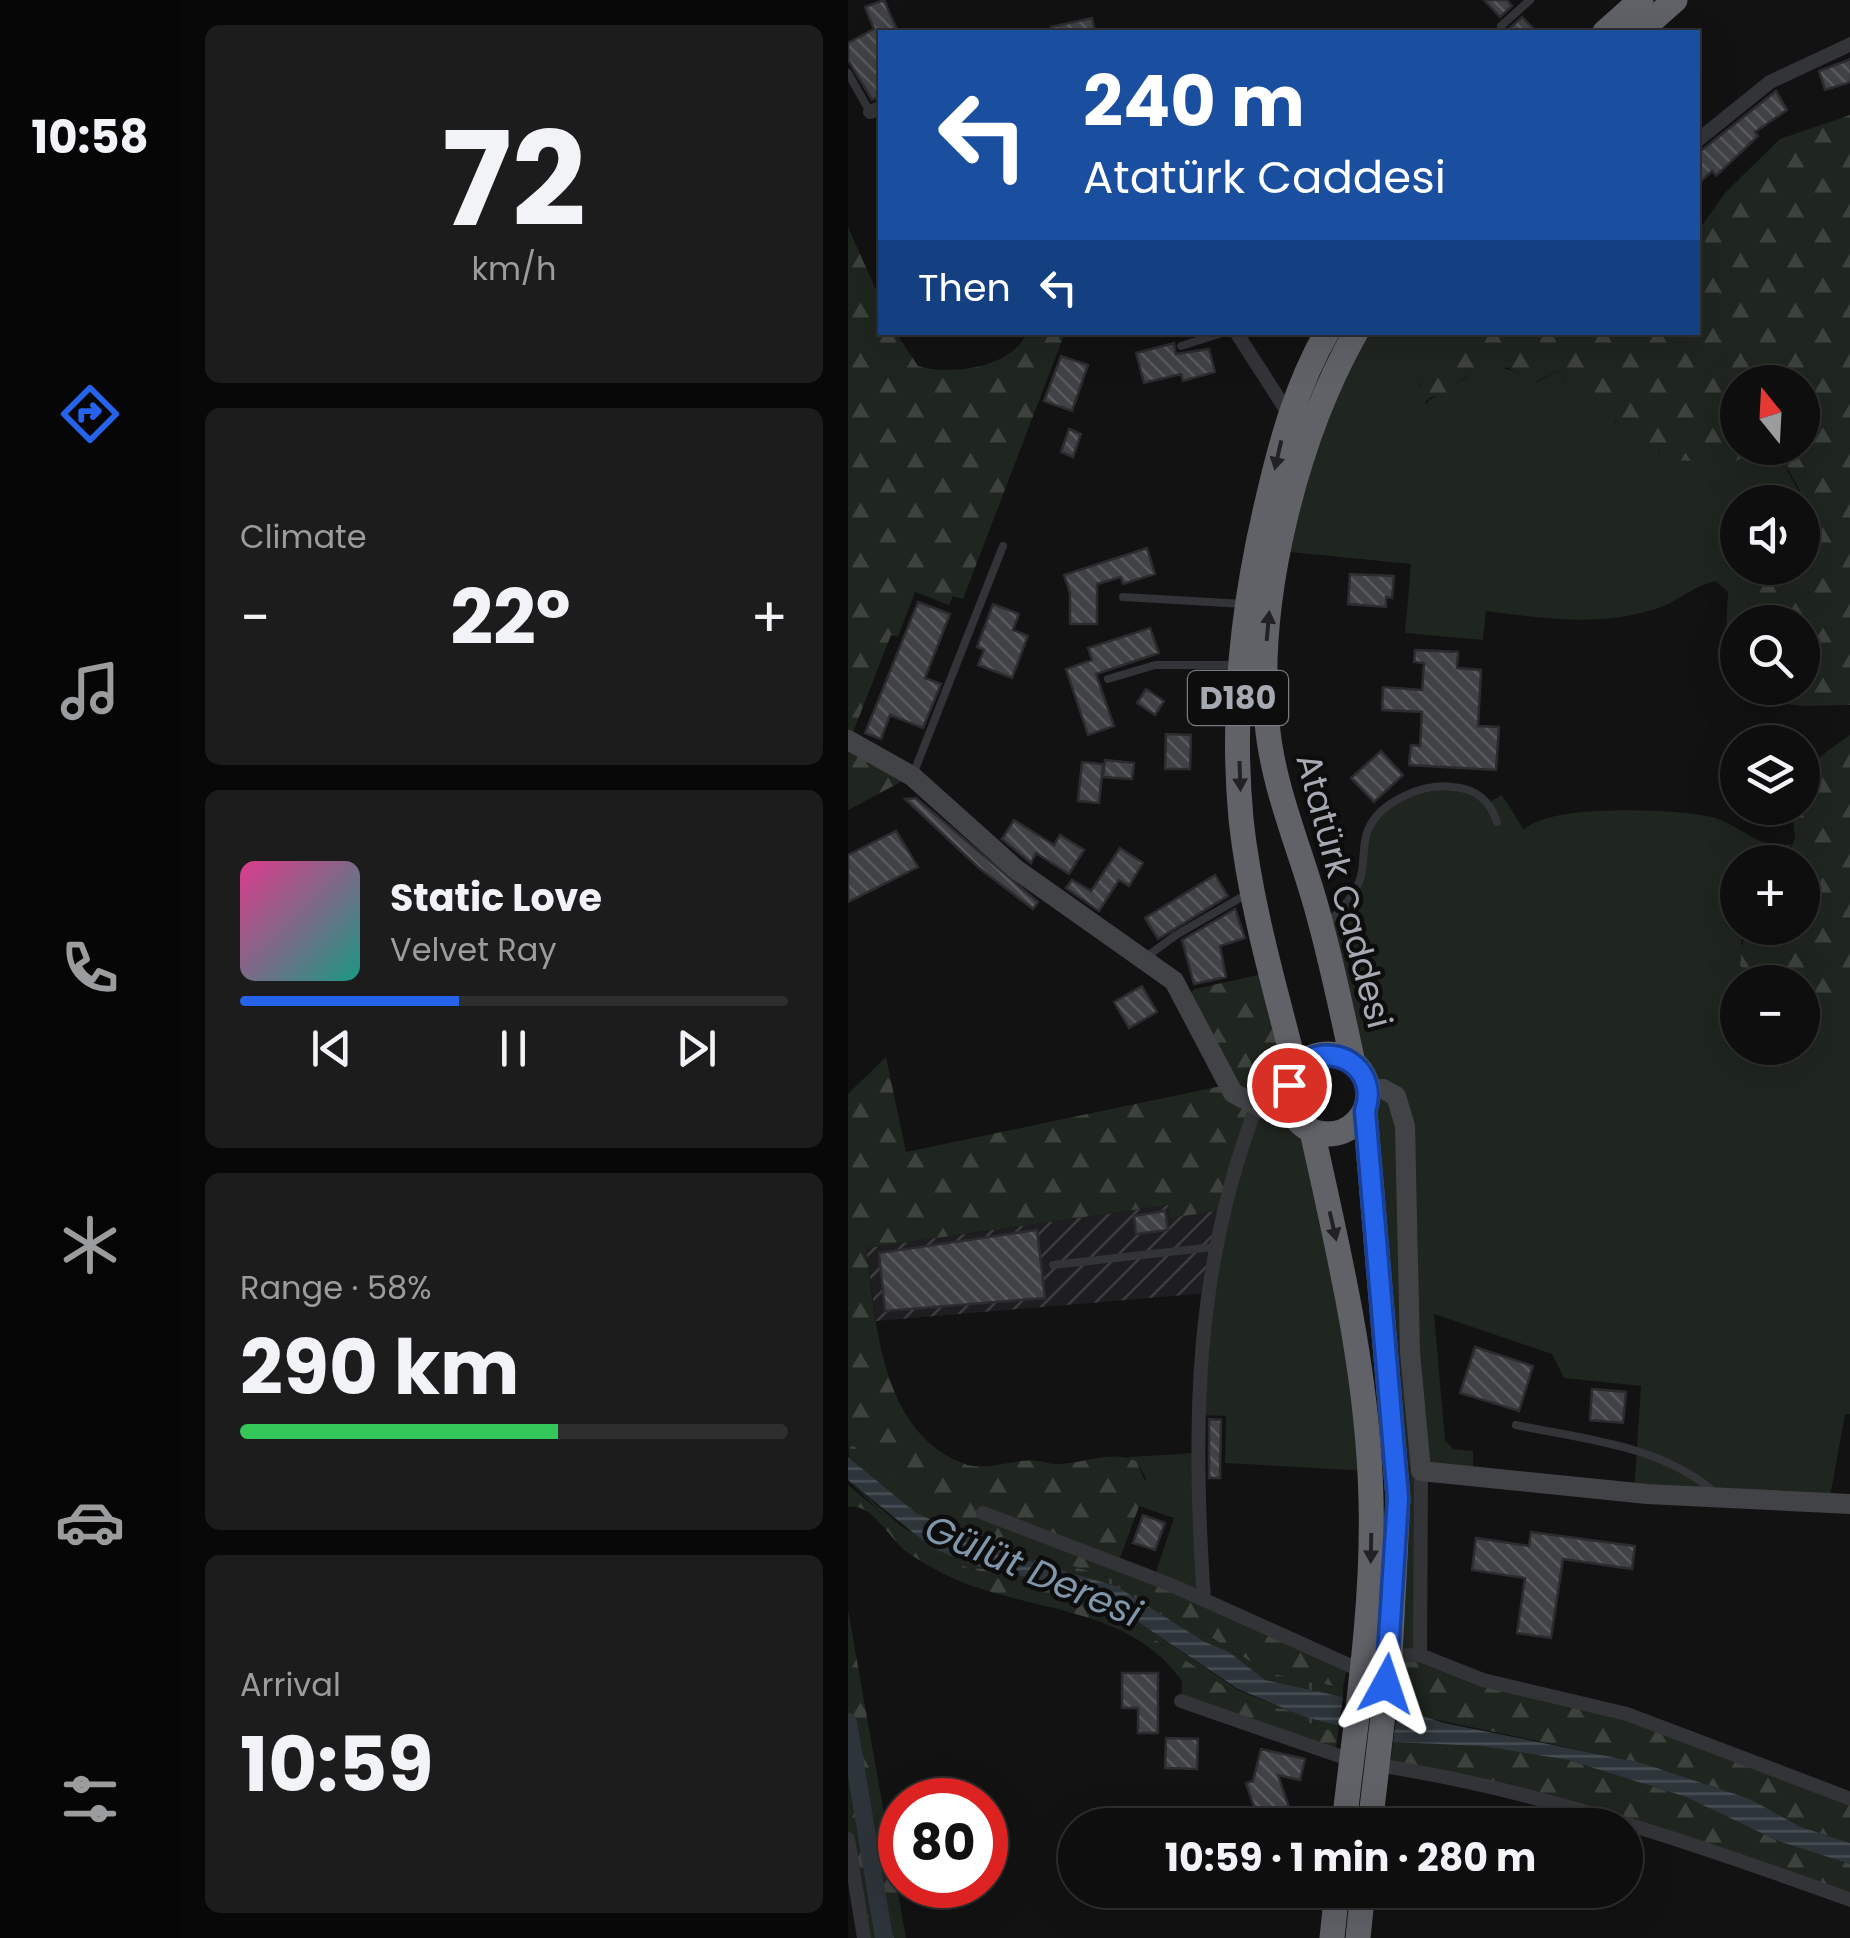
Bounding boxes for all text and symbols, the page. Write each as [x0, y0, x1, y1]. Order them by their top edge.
text: 240 m [1083, 52, 1305, 151]
icon: left [918, 70, 1048, 200]
text: 72 [442, 88, 586, 271]
text: 10:58 [31, 106, 149, 169]
text: Atatürk Caddesi [1083, 146, 1446, 209]
text: km/h [471, 246, 557, 291]
icon: left [1031, 260, 1086, 315]
text: Then [918, 261, 1011, 314]
north arrow [1720, 365, 1820, 465]
map controls [1720, 365, 1820, 1065]
icon: directions [55, 379, 125, 449]
one-way arrow [1270, 440, 1285, 471]
button: sound [1720, 485, 1820, 585]
text: Climate [240, 514, 367, 559]
text: 22° [450, 565, 571, 670]
text: − [240, 579, 270, 656]
text: + [750, 579, 788, 656]
button: search [1720, 605, 1820, 705]
one-way arrow [1261, 610, 1277, 642]
icon: music [55, 656, 125, 726]
road number: D180 [1188, 671, 1288, 725]
button: layers [1720, 725, 1820, 825]
street label: Atatürk Caddesi [1284, 748, 1405, 1033]
one-way arrow [1232, 760, 1248, 792]
button: + [1720, 845, 1820, 945]
text: Static Love [390, 871, 602, 924]
text: Velvet Ray [390, 927, 556, 972]
icon: phone [55, 933, 125, 1003]
button: − [1720, 965, 1820, 1065]
icon: previous [304, 1021, 359, 1076]
icon: pause [486, 1021, 541, 1076]
icon: next [669, 1021, 724, 1076]
pin [1247, 1043, 1332, 1128]
icon: arrive [1262, 1058, 1317, 1113]
icon: climate [55, 1210, 125, 1280]
one-way arrow [1326, 1211, 1341, 1242]
text: Range · 58% [240, 1265, 432, 1310]
text: 290 km [240, 1315, 520, 1420]
icon: car [55, 1487, 125, 1557]
water label: Gülüt Deresi [917, 1501, 1150, 1640]
one-way arrow [1363, 1532, 1379, 1564]
position arrow [1334, 1632, 1438, 1736]
text: Arrival [240, 1662, 341, 1707]
text: 10:59 [240, 1712, 433, 1817]
icon: filters [55, 1764, 125, 1834]
speed limit sign: 80 [878, 1778, 1008, 1908]
text: 10:59 · 1 min · 280 m [1165, 1831, 1536, 1884]

